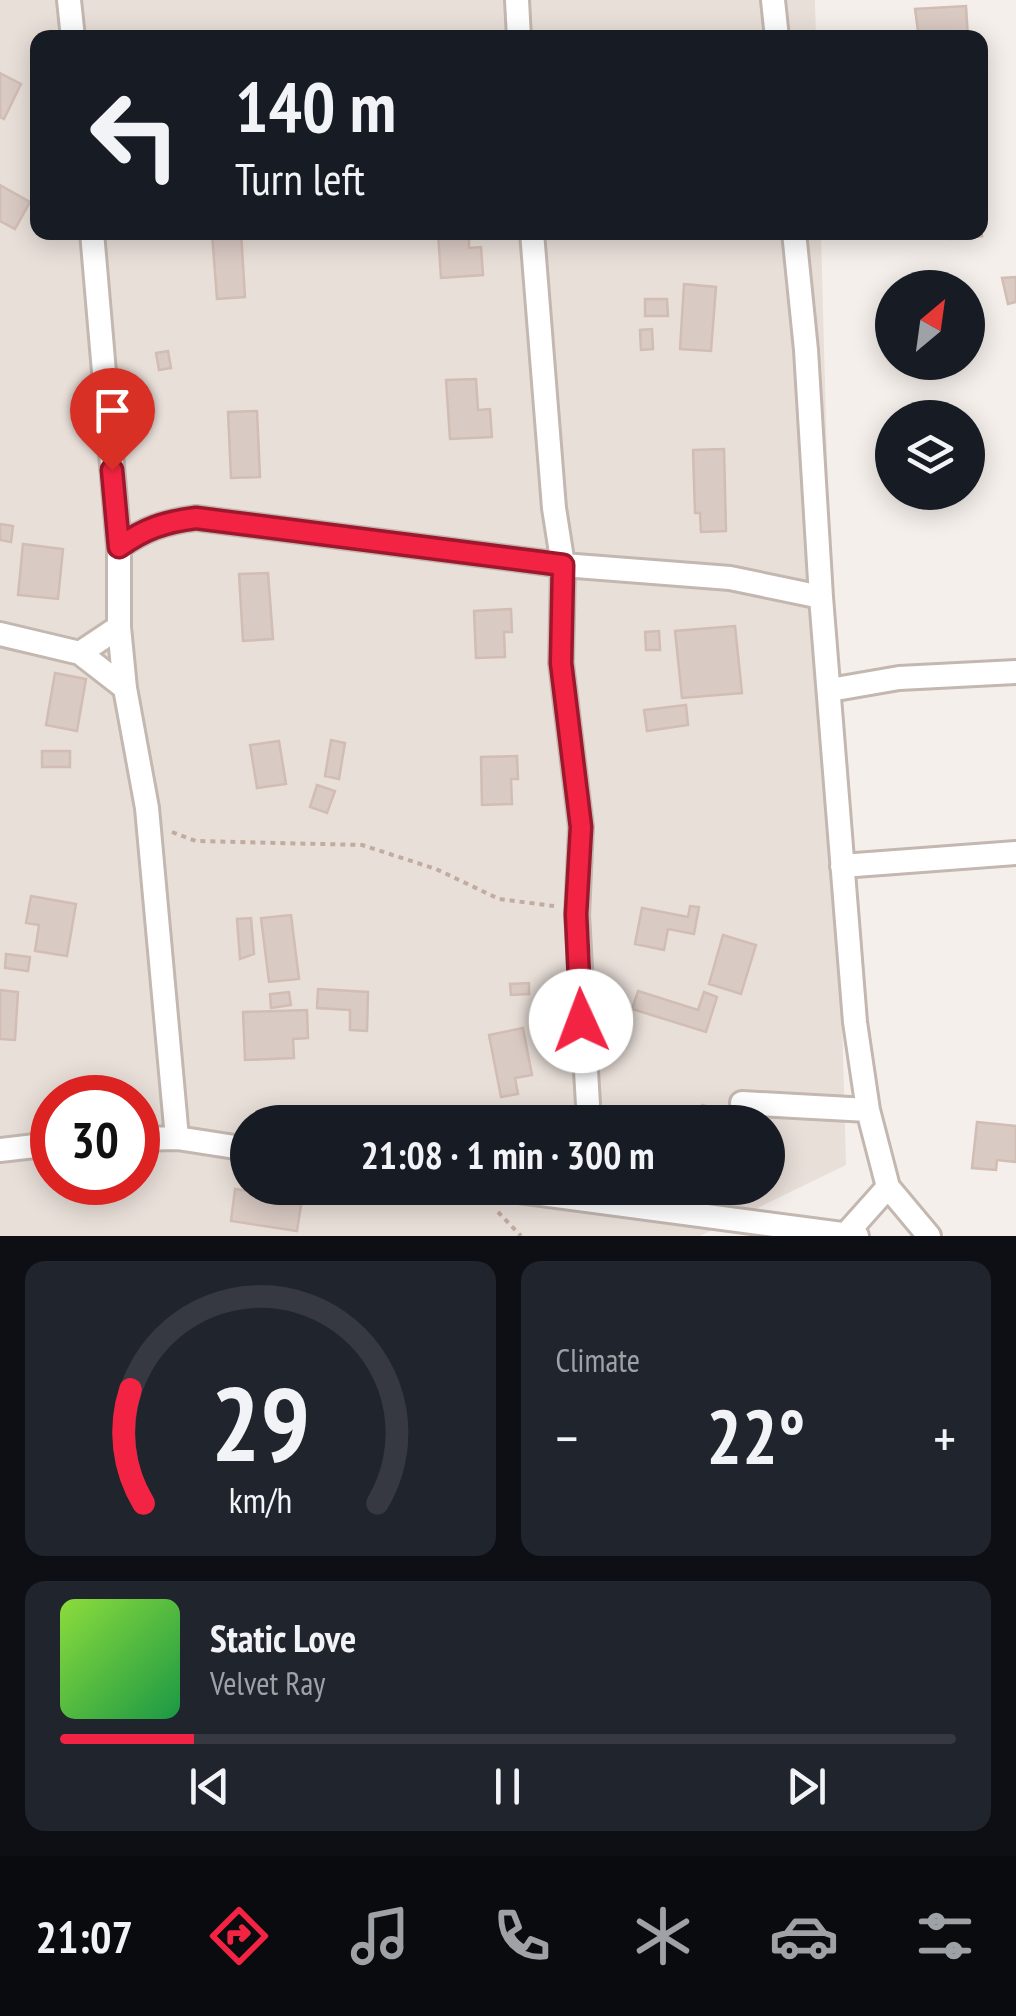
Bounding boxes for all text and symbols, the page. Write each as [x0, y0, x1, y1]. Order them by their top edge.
text: 140 m [235, 61, 396, 151]
icon: left [70, 70, 200, 200]
text: Turn left [235, 149, 365, 207]
north arrow [875, 270, 985, 380]
map controls [875, 270, 985, 510]
pin [70, 368, 155, 471]
icon: arrive [85, 383, 140, 438]
button: layers [875, 400, 985, 510]
position arrow [529, 969, 633, 1073]
speed limit sign: 30 [30, 1075, 160, 1205]
text: 21:08 · 1 min · 300 m [361, 1130, 654, 1179]
text: Climate [556, 1339, 640, 1381]
text: 29 [211, 1355, 310, 1490]
text: 22° [706, 1388, 805, 1485]
text: − [556, 1402, 578, 1473]
text: + [933, 1402, 956, 1473]
text: km/h [229, 1477, 292, 1523]
text: Static Love [210, 1613, 356, 1662]
text: Velvet Ray [210, 1662, 325, 1704]
icon: previous [182, 1759, 237, 1814]
icon: pause [480, 1759, 535, 1814]
icon: next [779, 1759, 834, 1814]
icon: directions [204, 1901, 274, 1971]
icon: music [345, 1901, 415, 1971]
icon: phone [487, 1901, 557, 1971]
icon: climate [628, 1901, 698, 1971]
icon: car [769, 1901, 839, 1971]
icon: filters [910, 1901, 980, 1971]
text: 21:07 [36, 1907, 133, 1965]

